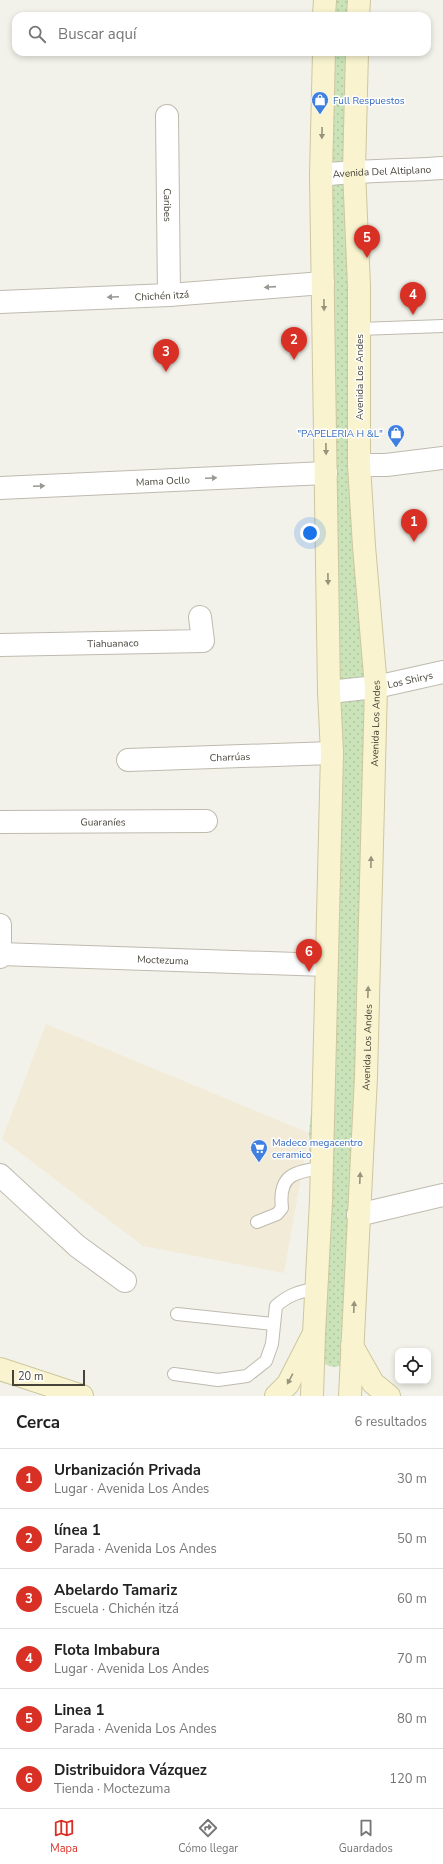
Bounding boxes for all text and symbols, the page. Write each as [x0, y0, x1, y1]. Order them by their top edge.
search box [12, 12, 431, 56]
icon: search [26, 23, 48, 45]
text: Buscar aquí [58, 24, 136, 44]
shop icon: Full Respuestos [310, 90, 330, 115]
place label: Full Respuestos [333, 94, 405, 108]
one-way arrow [319, 127, 325, 140]
street label: Avenida Del Altiplano [332, 163, 432, 182]
street label: Caribes [160, 188, 174, 222]
pin: 5 [354, 225, 380, 258]
pin: 4 [400, 282, 426, 315]
one-way arrow [264, 283, 276, 290]
street label: Chichén itzá [134, 287, 190, 304]
one-way arrow [106, 294, 119, 300]
one-way arrow [320, 299, 327, 311]
pin: 2 [281, 327, 307, 360]
street label: Avenida Los Andes [353, 334, 367, 420]
pin: 3 [153, 339, 179, 372]
shop icon: "PAPELERIA H &L" [386, 423, 406, 448]
place label: "PAPELERIA H &L" [297, 427, 383, 441]
one-way arrow [323, 443, 329, 456]
street label: Mama Ocllo [136, 473, 191, 490]
one-way arrow [205, 475, 218, 481]
one-way arrow [33, 483, 46, 489]
pin: 1 [401, 509, 427, 542]
your location [300, 523, 320, 543]
one-way arrow [325, 573, 331, 586]
street label: Tiahuanaco [87, 636, 139, 651]
street label: Los Shirys [386, 668, 434, 692]
street label: Avenida Los Andes [368, 679, 384, 767]
street label: Charrúas [209, 750, 251, 765]
street label: Guaraníes [80, 815, 126, 830]
one-way arrow [368, 856, 375, 868]
pin: 6 [296, 939, 322, 972]
street label: Moctezuma [137, 953, 189, 968]
one-way arrow [365, 986, 372, 998]
street label: Avenida Los Andes [359, 1004, 376, 1091]
place label: Madeco megacentro ceramico [272, 1136, 363, 1162]
supermarket icon: Madeco megacentro ceramico [249, 1138, 269, 1163]
one-way arrow [357, 1172, 364, 1184]
one-way arrow [350, 1301, 357, 1313]
map controls [395, 1348, 431, 1384]
button: locate [395, 1348, 431, 1384]
scale bar [12, 1368, 85, 1387]
text: 20 m [18, 1369, 43, 1384]
one-way arrow [287, 1373, 293, 1384]
text: Cerca [16, 1411, 60, 1434]
text: 6 resultados [355, 1413, 427, 1431]
text: Urbanización Privada [54, 1460, 201, 1480]
text: 1 [25, 1470, 33, 1488]
text: 30 m [397, 1470, 427, 1488]
text: Lugar · Avenida Los Andes [54, 1480, 209, 1498]
text: línea 1 [54, 1520, 101, 1540]
text: 2 [25, 1530, 33, 1548]
text: 50 m [397, 1530, 427, 1548]
text: Parada · Avenida Los Andes [54, 1540, 217, 1558]
text: Abelardo Tamariz [54, 1580, 177, 1600]
text: 3 [25, 1590, 33, 1608]
text: 60 m [397, 1590, 427, 1608]
text: Escuela · Chichén itzá [54, 1600, 179, 1618]
text: Flota Imbabura [54, 1640, 160, 1660]
text: 4 [25, 1650, 33, 1668]
text: 70 m [397, 1650, 427, 1668]
text: Lugar · Avenida Los Andes [54, 1660, 209, 1678]
text: Linea 1 [54, 1700, 104, 1720]
text: 5 [25, 1710, 33, 1728]
text: 80 m [397, 1710, 427, 1728]
text: Parada · Avenida Los Andes [54, 1720, 217, 1738]
text: Distribuidora Vázquez [54, 1760, 207, 1780]
text: 6 [25, 1770, 33, 1788]
text: 120 m [389, 1770, 427, 1788]
text: Tienda · Moctezuma [54, 1780, 170, 1798]
tab: Mapa [50, 1817, 78, 1856]
tab: Cómo llegar [178, 1817, 238, 1856]
tab: Guardados [339, 1817, 393, 1856]

